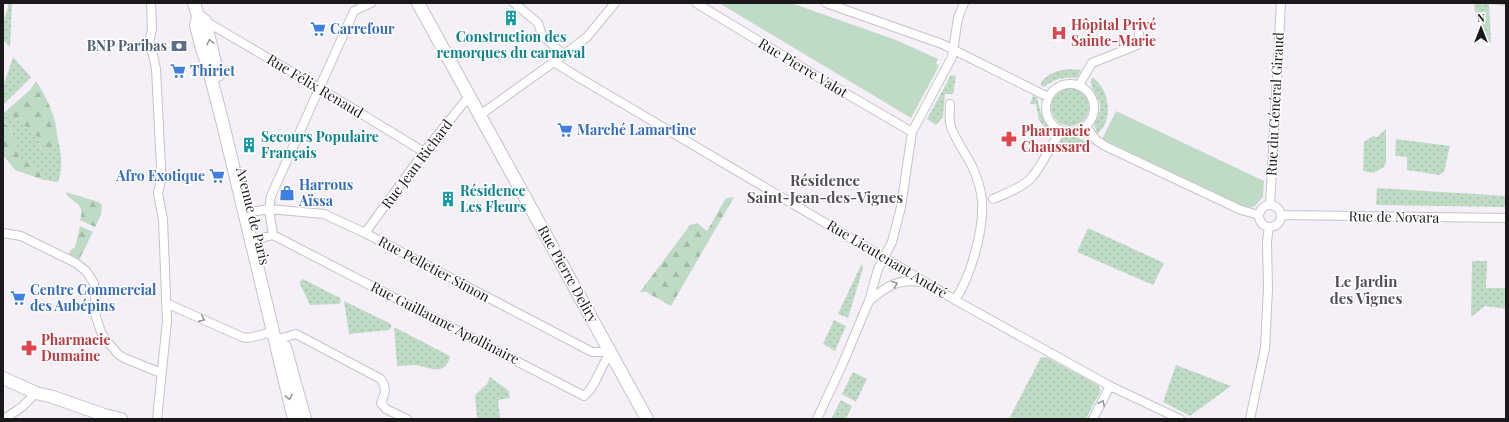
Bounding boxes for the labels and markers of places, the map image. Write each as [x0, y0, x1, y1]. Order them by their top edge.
building icon: Construction des remorques du carnaval [502, 9, 520, 27]
place label: Hôpital Privé Sainte-Marie [1071, 15, 1156, 50]
place label: Carrefour [330, 19, 395, 38]
supermarket icon: Carrefour [309, 20, 327, 38]
hospital icon: Hôpital Privé Sainte-Marie [1050, 24, 1068, 42]
place label: Construction des remorques du carnaval [437, 27, 586, 62]
place label: BNP Paribas [87, 36, 167, 55]
bank icon: BNP Paribas [170, 37, 188, 55]
place label: Thiriet [190, 61, 235, 80]
supermarket icon: Thiriet [169, 62, 187, 80]
place label: Marché Lamartine [577, 120, 697, 139]
supermarket icon: Marché Lamartine [556, 121, 574, 139]
place label: Pharmacie Chaussard [1021, 121, 1091, 156]
place label: Secours Populaire Français [261, 127, 379, 162]
pharmacy icon: Pharmacie Chaussard [1000, 130, 1018, 148]
building icon: Secours Populaire Français [240, 136, 258, 154]
place label: Afro Exotique [115, 166, 205, 185]
supermarket icon: Afro Exotique [208, 167, 226, 185]
place label: Harrous Aïssa [298, 175, 353, 210]
place label: Résidence Les Fleurs [460, 181, 526, 216]
shop icon: Harrous Aïssa [278, 184, 296, 202]
building icon: Résidence Les Fleurs [439, 190, 457, 208]
place label: Centre Commercial des Aubépins [30, 280, 157, 315]
supermarket icon: Centre Commercial des Aubépins [9, 289, 27, 307]
place label: Pharmacie Dumaine [41, 330, 110, 365]
pharmacy icon: Pharmacie Dumaine [20, 339, 38, 357]

